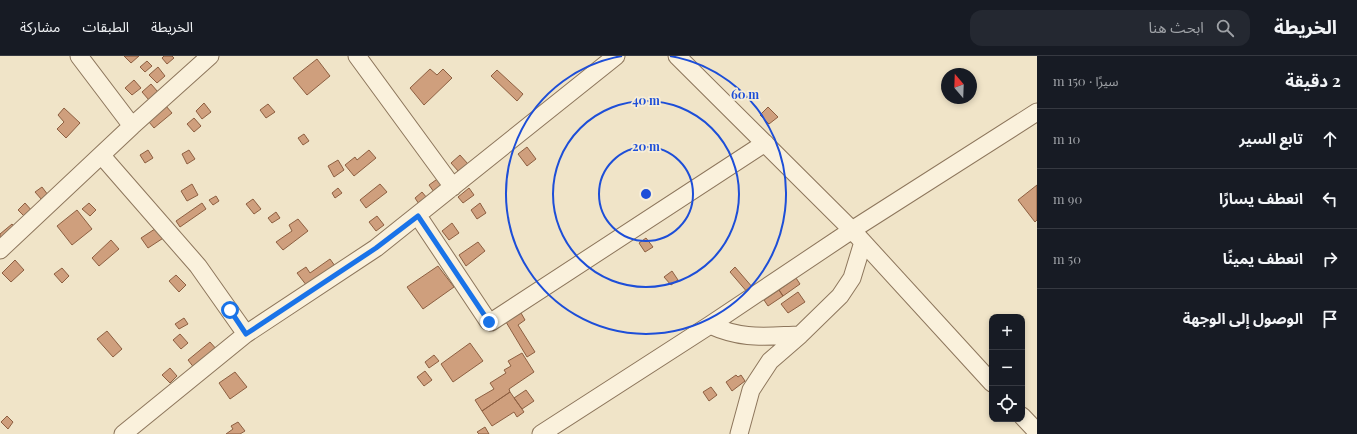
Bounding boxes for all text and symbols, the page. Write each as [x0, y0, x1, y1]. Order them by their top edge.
search box [970, 10, 1250, 46]
text: الخريطة [1274, 13, 1337, 39]
text: مشاركة [20, 17, 60, 36]
text: الطبقات [82, 17, 129, 36]
text: الخريطة [151, 17, 193, 36]
text: ابحث هنا [1148, 17, 1204, 37]
icon: search [1214, 17, 1236, 39]
north arrow [941, 68, 977, 104]
text: 2 دقيقة [1285, 69, 1341, 91]
text: سيرًا · 150 m [1053, 72, 1119, 89]
text: 60 m [731, 86, 759, 102]
text: 40 m [632, 92, 660, 108]
text: تابع السير [1239, 128, 1303, 148]
icon: ahead [1319, 128, 1341, 150]
text: 10 m [1053, 130, 1080, 147]
text: 20 m [632, 138, 660, 154]
centre of rings [639, 187, 653, 201]
text: انعطف يسارًا [1219, 188, 1303, 208]
icon: left [1319, 188, 1341, 210]
text: 90 m [1053, 190, 1082, 207]
text: انعطف يمينًا [1223, 248, 1303, 268]
icon: right [1319, 248, 1341, 270]
text: 50 m [1053, 250, 1081, 267]
route start [221, 301, 239, 319]
text: الوصول إلى الوجهة [1183, 308, 1303, 328]
icon: arrive [1319, 308, 1341, 330]
route end [480, 313, 498, 331]
map controls [989, 314, 1025, 422]
button: + [989, 314, 1025, 350]
button: − [989, 350, 1025, 386]
button: locate [989, 386, 1025, 422]

